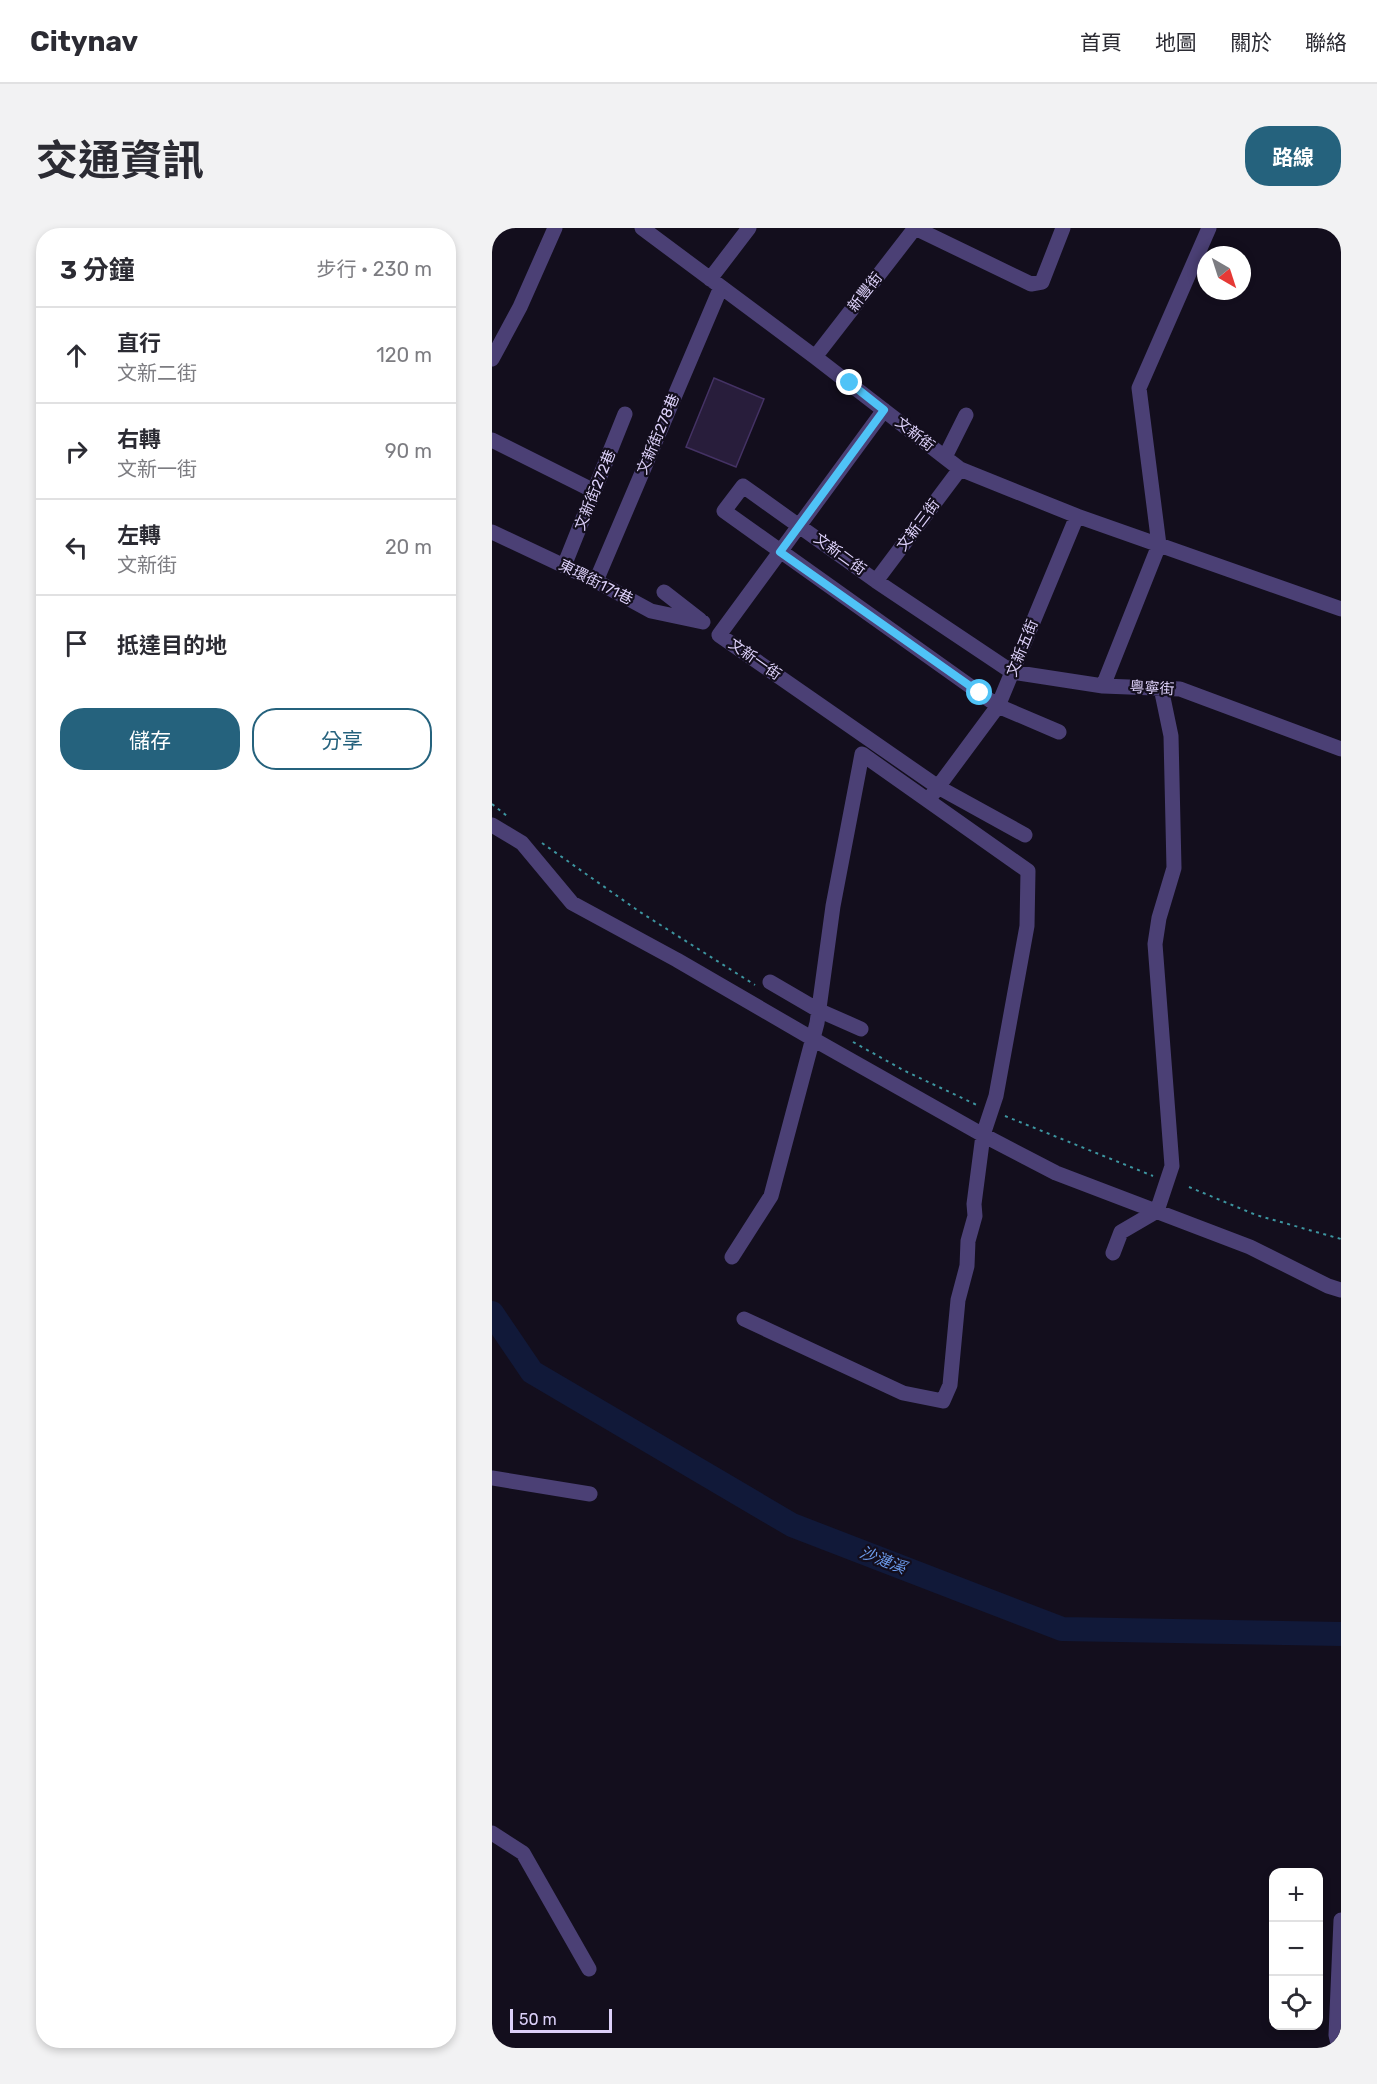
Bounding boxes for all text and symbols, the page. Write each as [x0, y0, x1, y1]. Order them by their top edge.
text: Citynav [30, 25, 138, 58]
text: 首頁 [1080, 30, 1122, 55]
text: 地圖 [1155, 30, 1197, 55]
text: 關於 [1230, 30, 1272, 55]
text: 聯絡 [1305, 30, 1347, 55]
button: 路線 [1245, 126, 1341, 186]
text: 交通資訊 [36, 136, 204, 186]
north arrow [1197, 246, 1251, 300]
text: 3 分鐘 [60, 255, 135, 286]
text: 步行 · 230 m [316, 257, 432, 281]
street label: 新豐街 [844, 269, 886, 315]
text: 直行 [117, 330, 161, 357]
icon: ahead [60, 339, 93, 372]
text: 120 m [376, 343, 432, 367]
text: 文新二街 [117, 361, 197, 385]
route end [836, 369, 862, 395]
street label: 文新街278巷 [633, 391, 683, 477]
street label: 文新街 [892, 413, 938, 455]
text: 右轉 [117, 426, 161, 453]
icon: right [60, 435, 93, 468]
text: 90 m [385, 439, 432, 463]
street label: 文新街272巷 [571, 447, 619, 533]
text: 文新一街 [117, 457, 197, 481]
street label: 文新三街 [893, 496, 943, 554]
text: 左轉 [117, 522, 161, 549]
street label: 文新二街 [810, 529, 870, 579]
icon: left [60, 531, 93, 564]
text: 20 m [385, 535, 432, 559]
text: 文新街 [117, 553, 177, 577]
street label: 東環街171巷 [556, 556, 636, 608]
street label: 文新五街 [1002, 617, 1042, 679]
icon: arrive [60, 627, 93, 660]
text: 抵達目的地 [117, 632, 227, 659]
street label: 文新一街 [725, 634, 785, 684]
street label: 粵寧街 [1129, 678, 1175, 698]
route start [966, 679, 992, 705]
button: 儲存 [60, 708, 240, 770]
button: 分享 [252, 708, 432, 770]
water label: 沙漣溪 [857, 1543, 911, 1578]
map controls [1269, 1868, 1323, 2030]
button: + [1269, 1868, 1323, 1922]
button: − [1269, 1922, 1323, 1976]
button: locate [1269, 1976, 1323, 2030]
scale bar [510, 2006, 612, 2034]
text: 50 m [519, 2010, 557, 2029]

